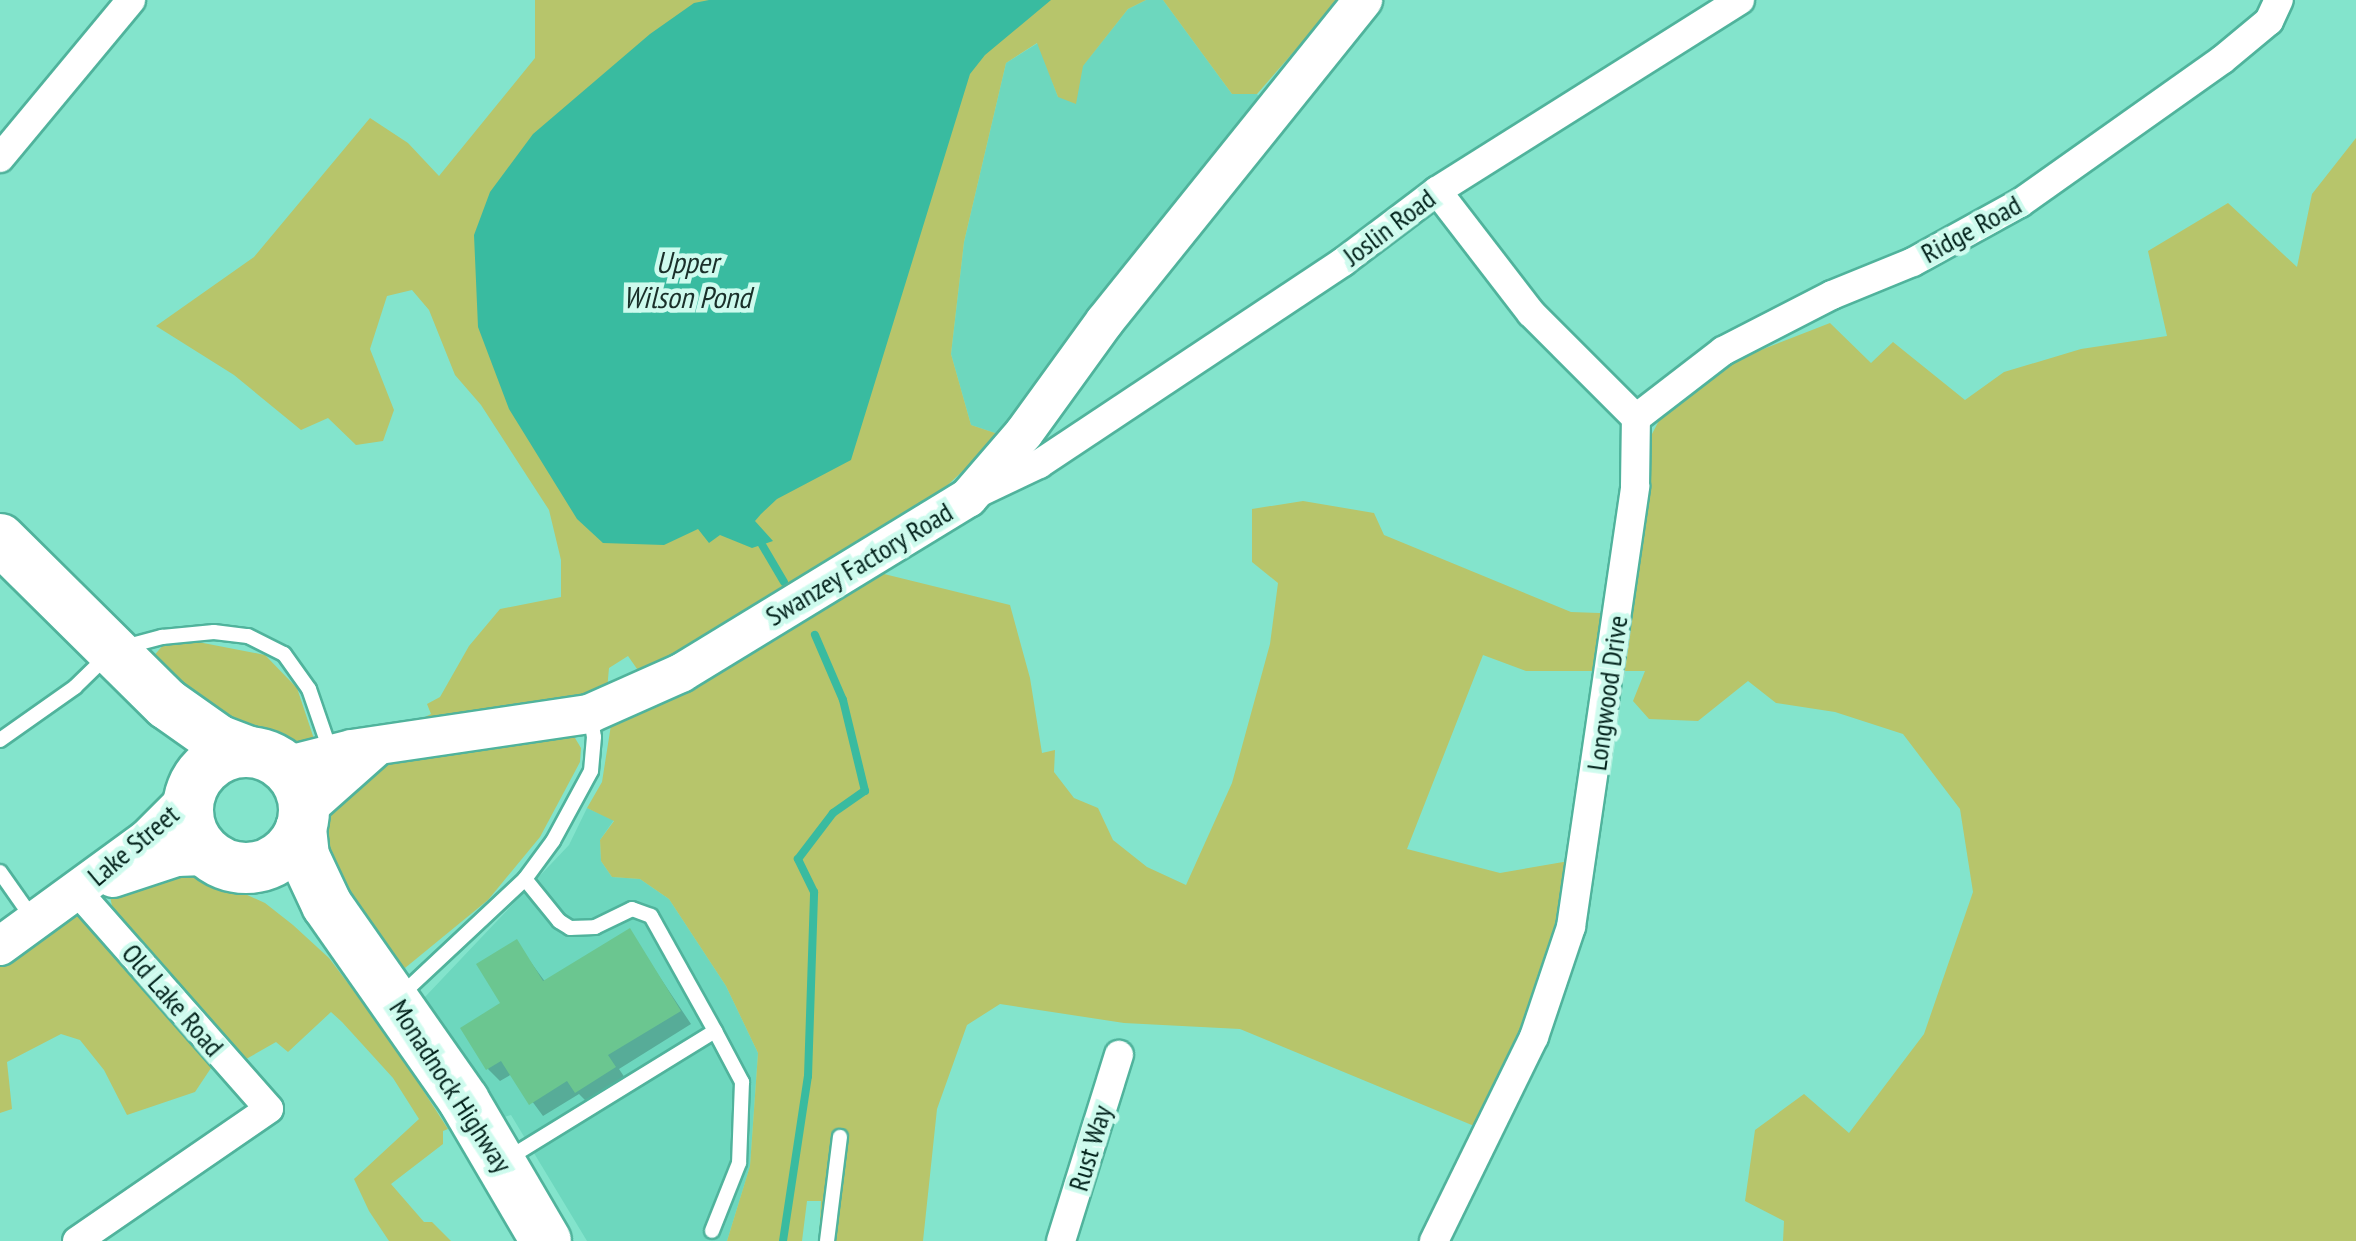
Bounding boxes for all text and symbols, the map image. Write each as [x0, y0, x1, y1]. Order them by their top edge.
street label: Joslin Road [1336, 181, 1442, 273]
street label: Ridge Road [1915, 188, 2027, 270]
water label: Upper Wilson Pond [623, 244, 751, 314]
street label: Swanzey Factory Road [759, 495, 959, 633]
street label: Longwood Drive [1579, 613, 1635, 773]
street label: Lake Street [81, 797, 185, 893]
street label: Old Lake Road [115, 937, 231, 1063]
street label: Monadnock Highway [382, 993, 520, 1179]
street label: Rust Way [1061, 1101, 1119, 1195]

